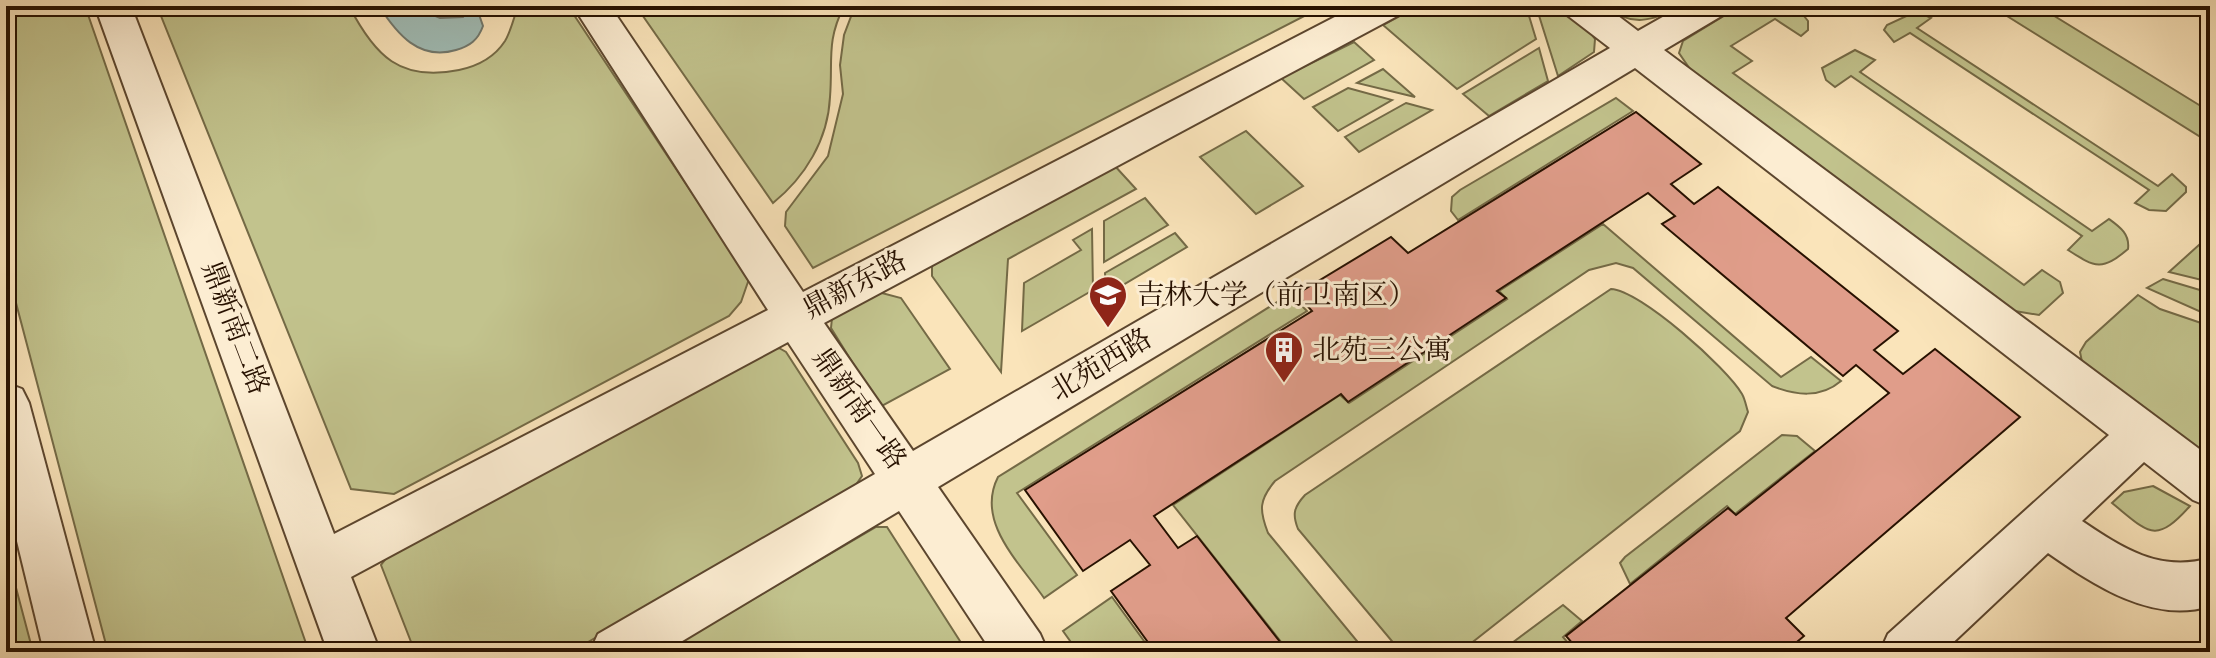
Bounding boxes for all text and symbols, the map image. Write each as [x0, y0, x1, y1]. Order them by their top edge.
street label: 鼎新东路 [797, 243, 913, 327]
street label: 鼎新南二路 [194, 256, 276, 400]
school or university icon: 吉林大学（前卫南区） [1087, 274, 1129, 329]
place label: 吉林大学（前卫南区） [1136, 278, 1416, 313]
street label: 北苑西路 [1044, 321, 1158, 409]
building icon: 北苑三公寓 [1263, 329, 1305, 384]
place label: 北苑三公寓 [1312, 333, 1452, 368]
street label: 鼎新南一路 [805, 342, 913, 476]

